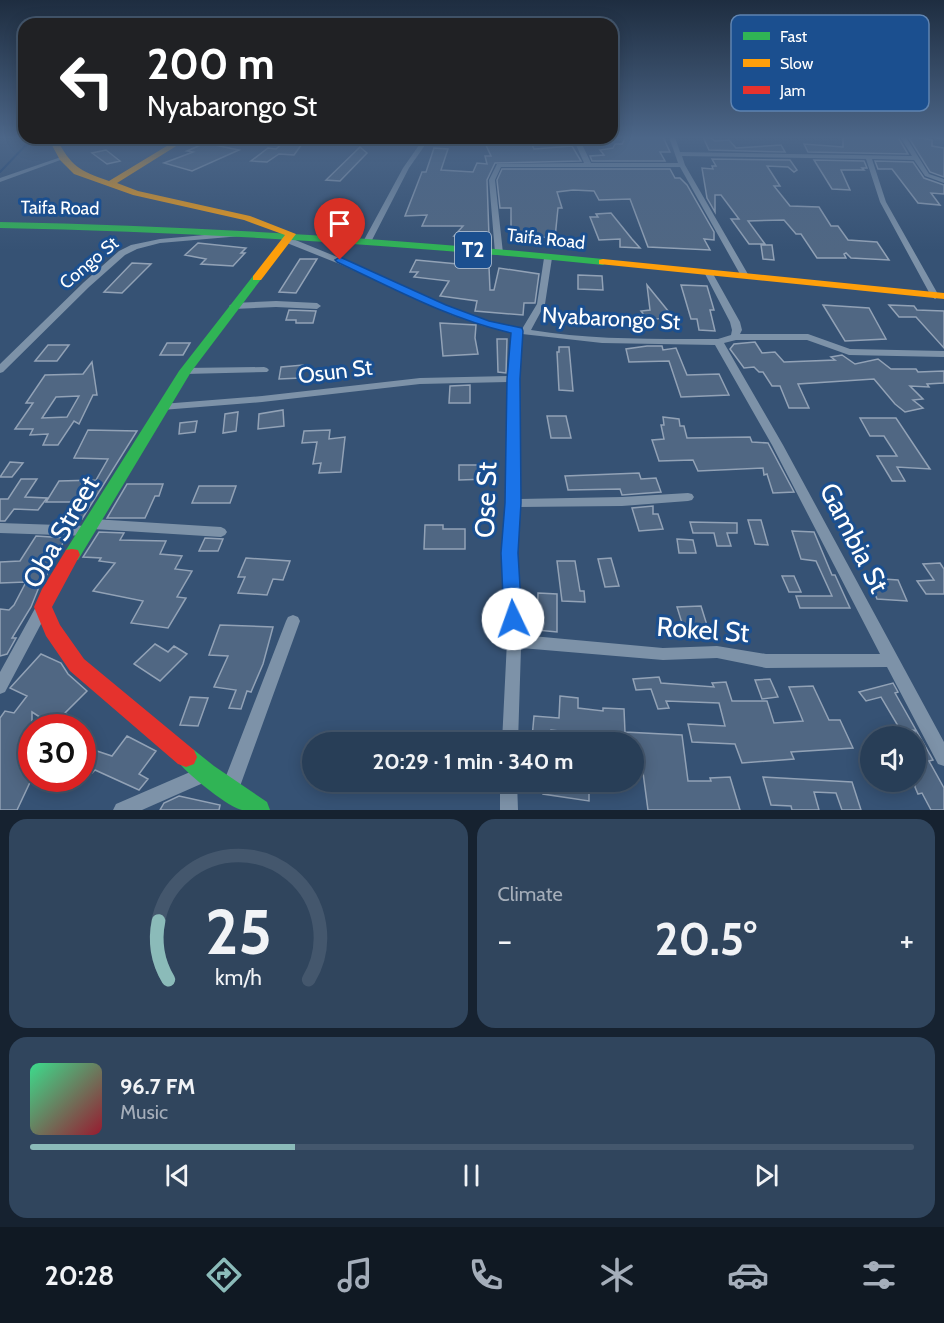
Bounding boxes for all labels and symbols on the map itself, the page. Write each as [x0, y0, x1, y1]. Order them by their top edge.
legend [731, 15, 929, 111]
text: Fast [780, 27, 808, 46]
text: Slow [780, 54, 814, 73]
text: Jam [779, 81, 806, 100]
street label: Taifa Road [21, 196, 99, 220]
pin [314, 198, 365, 260]
street label: Taifa Road [506, 224, 586, 254]
street label: Congo St [55, 232, 123, 294]
road number: T2 [455, 232, 491, 268]
street label: Nyabarongo St [541, 301, 681, 336]
street label: Osun St [296, 353, 374, 389]
street label: Ose St [468, 461, 503, 539]
street label: Oba Street [15, 470, 106, 594]
street label: Gambia St [813, 477, 896, 598]
position arrow [481, 587, 545, 651]
street label: Rokel St [656, 610, 751, 649]
speed limit sign: 30 [18, 714, 96, 792]

